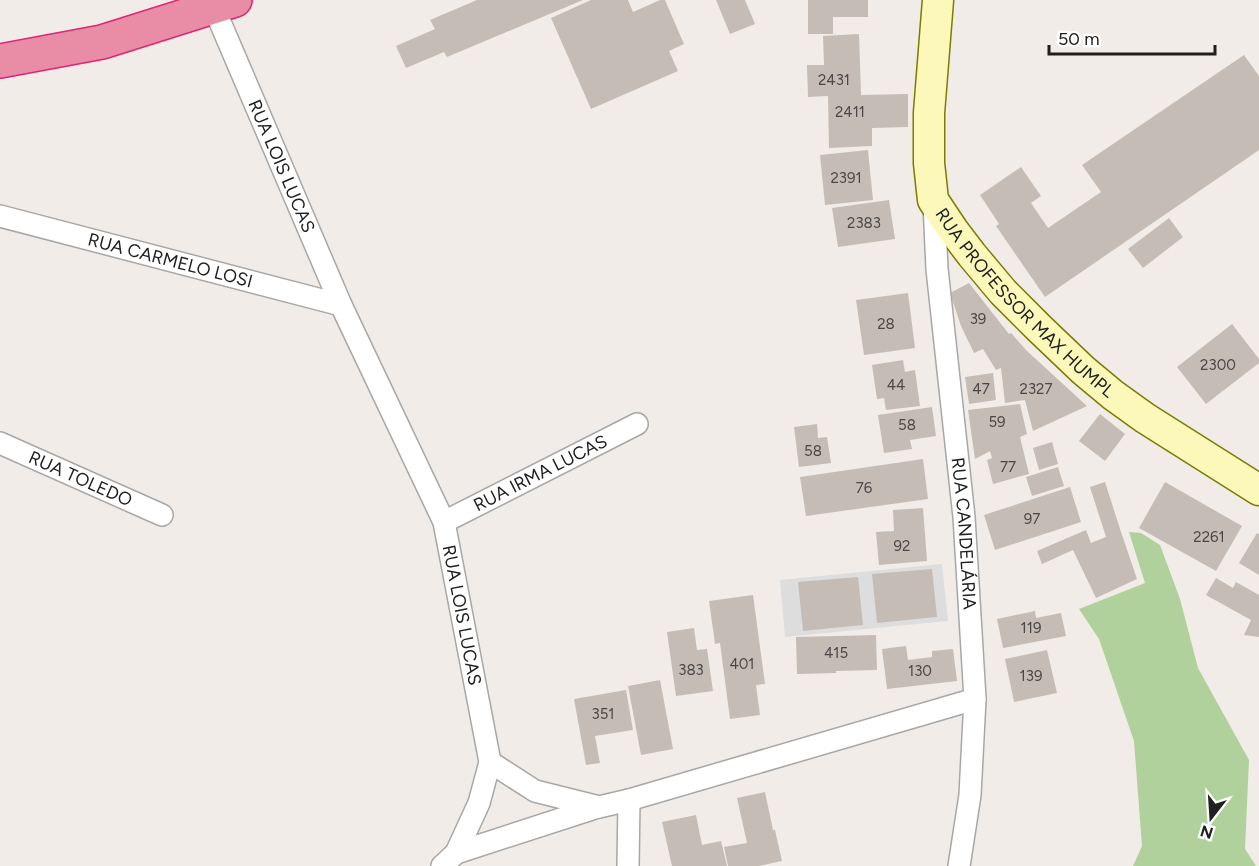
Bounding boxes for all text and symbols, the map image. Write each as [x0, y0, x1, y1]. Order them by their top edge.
scale bar [1049, 18, 1216, 56]
text: 50 m [1058, 28, 1100, 50]
house number: 2431 [818, 71, 850, 89]
street label: RUA LOIS LUCAS [244, 96, 320, 236]
house number: 2411 [835, 103, 865, 121]
house number: 2391 [830, 169, 862, 187]
street label: RUA PROFESSOR MAX HUMPL [931, 204, 1119, 403]
house number: 2383 [847, 214, 881, 232]
street label: RUA CARMELO LOSI [86, 228, 255, 292]
house number: 39 [970, 310, 986, 328]
house number: 28 [877, 315, 895, 333]
house number: 2300 [1200, 356, 1236, 374]
house number: 44 [887, 376, 905, 394]
house number: 47 [972, 380, 990, 398]
house number: 2327 [1020, 380, 1053, 398]
house number: 59 [988, 413, 1006, 431]
house number: 58 [898, 416, 916, 434]
street label: RUA IRMA LUCAS [470, 430, 611, 516]
house number: 58 [804, 442, 822, 460]
street label: RUA TOLEDO [25, 446, 136, 511]
street label: RUA CANDELÁRIA [947, 456, 981, 610]
house number: 77 [1000, 458, 1016, 476]
house number: 76 [856, 479, 873, 497]
house number: 97 [1024, 510, 1040, 528]
house number: 2261 [1193, 528, 1225, 546]
house number: 92 [894, 537, 910, 555]
street label: RUA LOIS LUCAS [438, 543, 486, 687]
house number: 119 [1021, 619, 1041, 637]
house number: 415 [824, 644, 848, 662]
house number: 401 [729, 655, 755, 673]
house number: 383 [678, 661, 704, 679]
house number: 130 [908, 662, 932, 680]
house number: 139 [1020, 667, 1042, 685]
house number: 351 [592, 705, 614, 723]
north arrow [1181, 788, 1241, 848]
text: N [1198, 821, 1215, 843]

